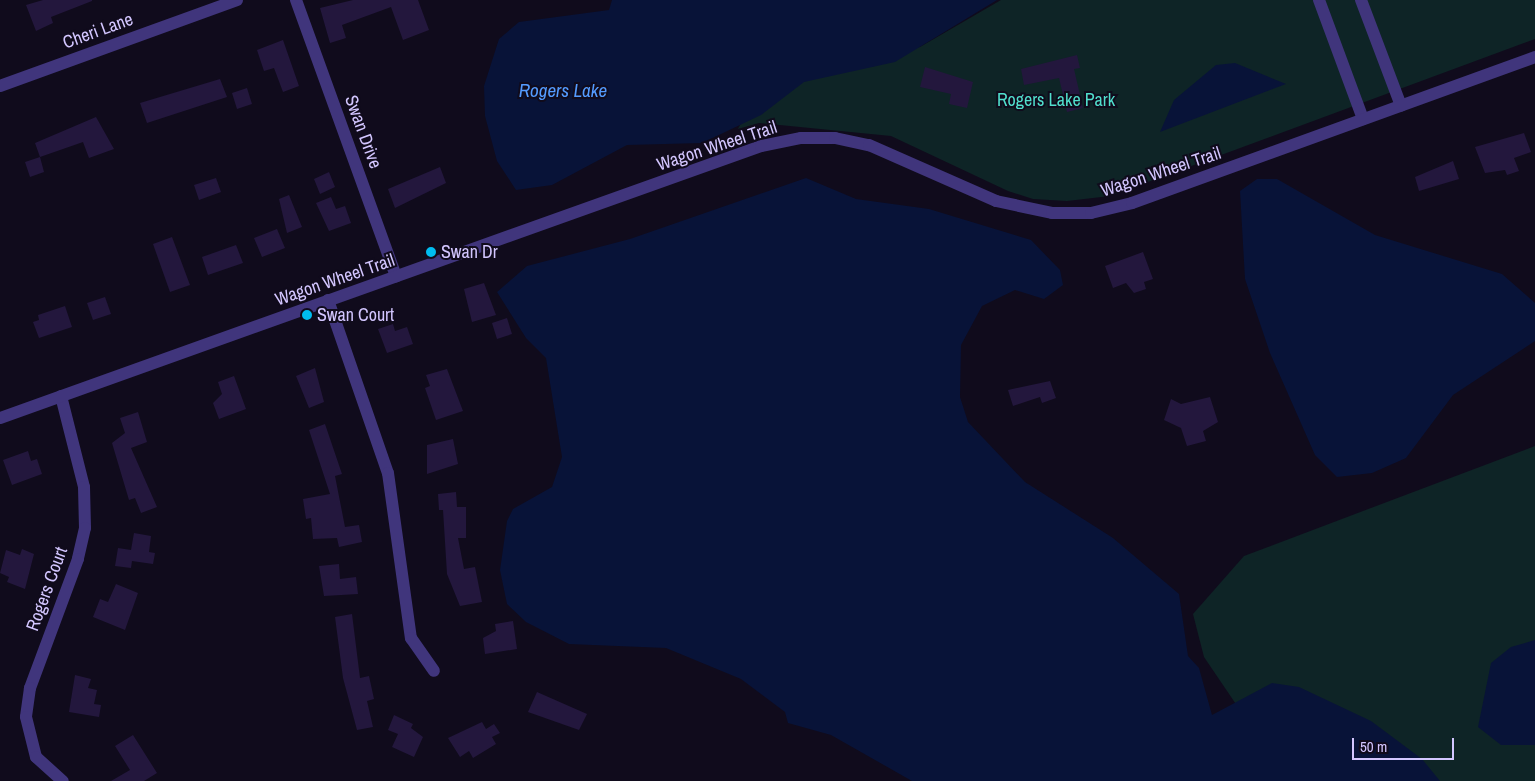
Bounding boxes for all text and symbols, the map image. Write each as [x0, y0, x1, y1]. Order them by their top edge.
street label: Cheri Lane [60, 8, 136, 54]
water label: Rogers Lake [519, 80, 607, 102]
park label: Rogers Lake Park [997, 89, 1115, 111]
street label: Swan Drive [340, 92, 386, 172]
street label: Wagon Wheel Trail [654, 116, 780, 176]
street label: Wagon Wheel Trail [1098, 142, 1224, 202]
place label: Swan Dr [441, 241, 498, 263]
marker: Swan Dr [425, 246, 437, 258]
street label: Wagon Wheel Trail [272, 249, 398, 311]
place label: Swan Court [317, 304, 394, 326]
marker: Swan Court [301, 309, 313, 321]
street label: Rogers Court [22, 544, 72, 634]
scale bar [1355, 728, 1458, 760]
text: 50 m [1360, 736, 1387, 757]

